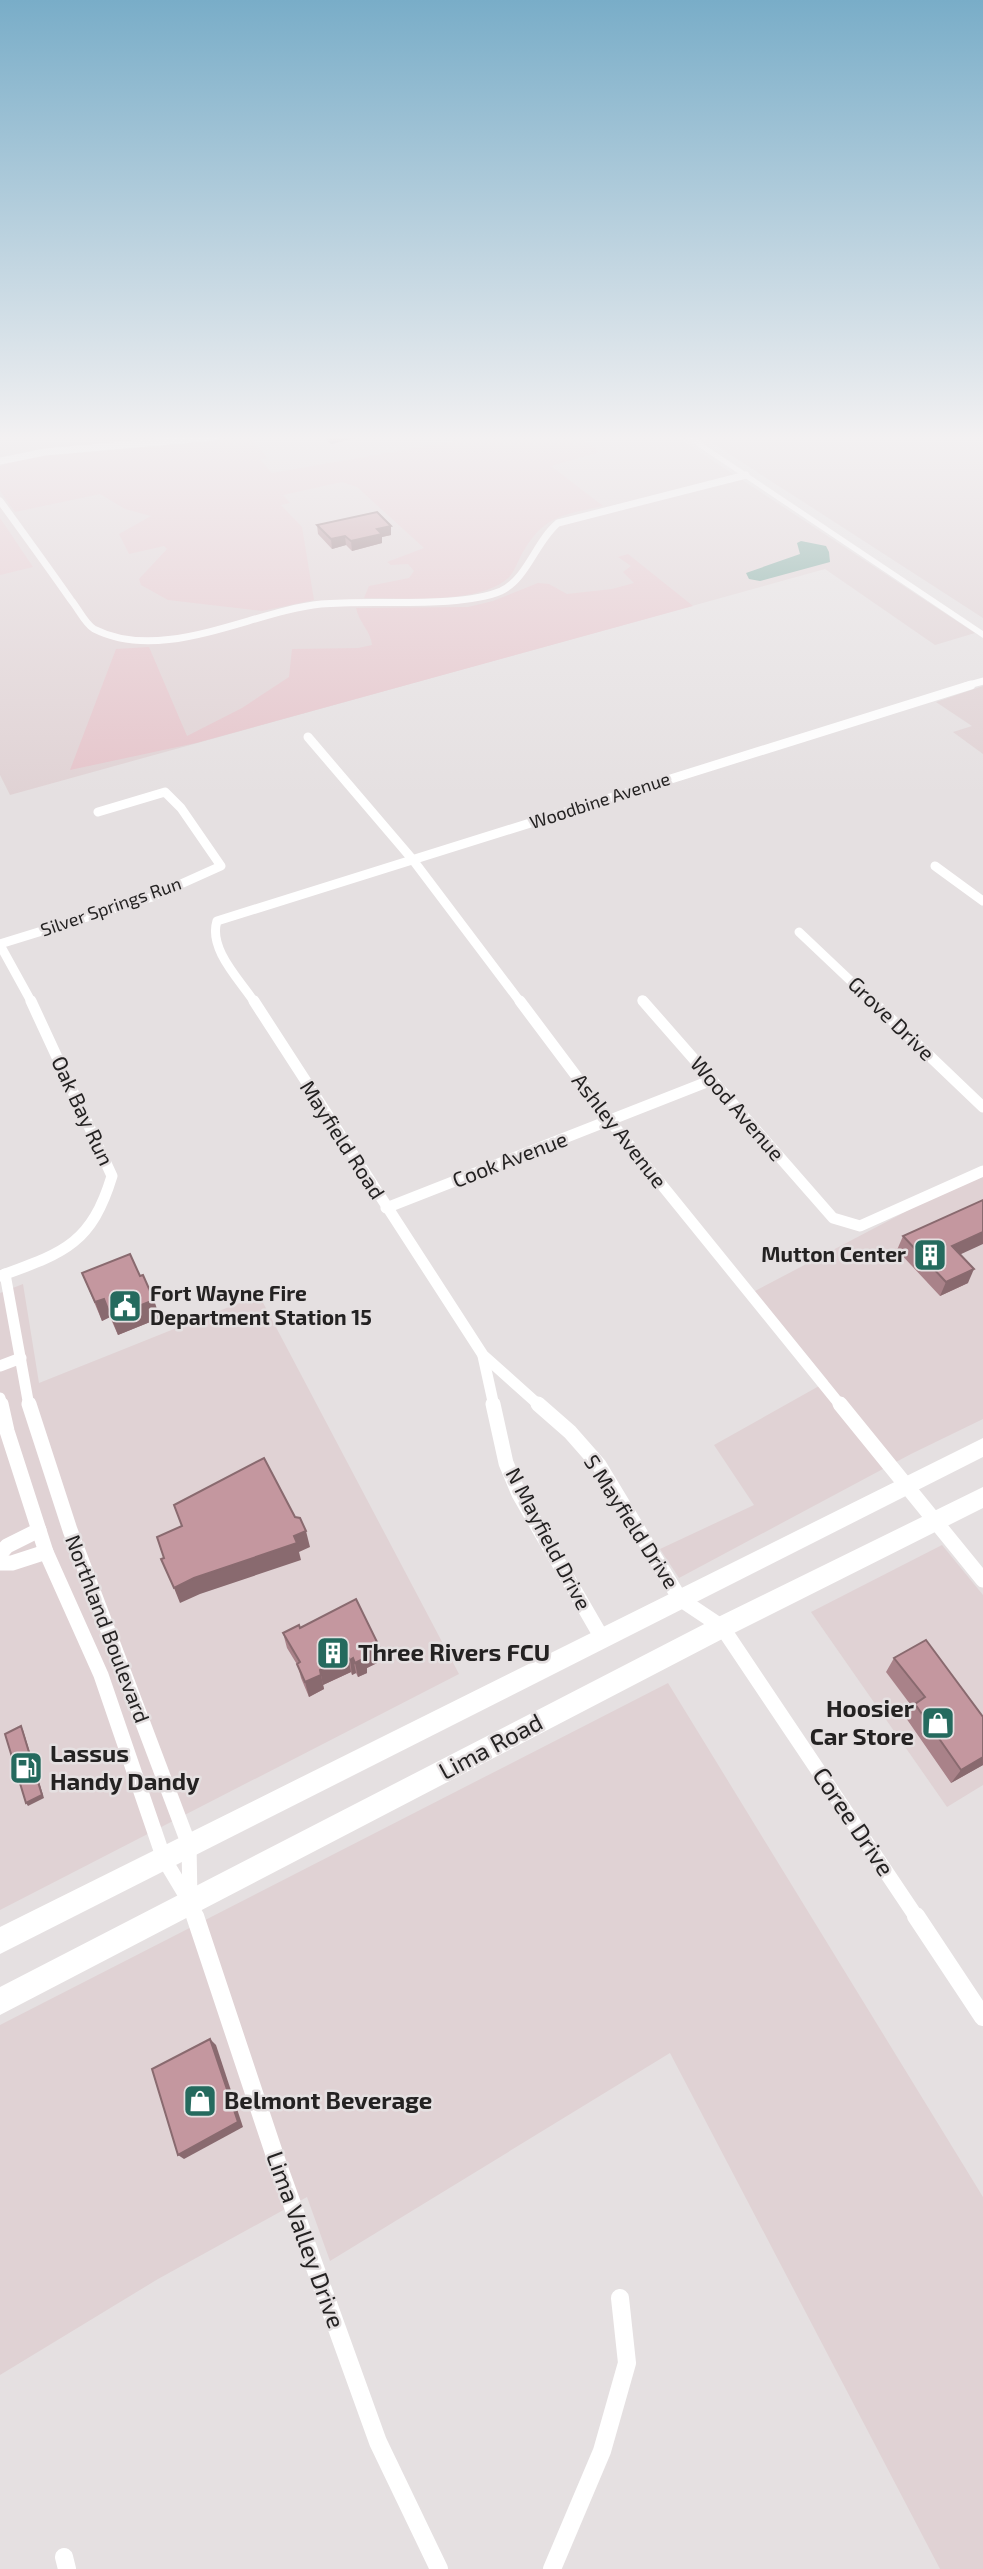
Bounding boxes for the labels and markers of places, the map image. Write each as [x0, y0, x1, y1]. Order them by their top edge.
building icon: Mutton Center [911, 1236, 949, 1274]
place label: Mutton Center [761, 1241, 906, 1266]
place label: Fort Wayne Fire Department Station 15 [150, 1280, 372, 1329]
public building icon: Fort Wayne Fire Department Station 15 [106, 1287, 144, 1325]
building icon: Three Rivers FCU [314, 1634, 352, 1672]
place label: Three Rivers FCU [358, 1637, 550, 1666]
place label: Hoosier Car Store [810, 1693, 915, 1750]
shop icon: Hoosier Car Store [919, 1704, 957, 1742]
place label: Lassus Handy Dandy [50, 1738, 200, 1795]
fuel station icon: Lassus Handy Dandy [7, 1749, 45, 1787]
shop icon: Belmont Beverage [181, 2082, 219, 2120]
place label: Belmont Beverage [224, 2085, 432, 2114]

